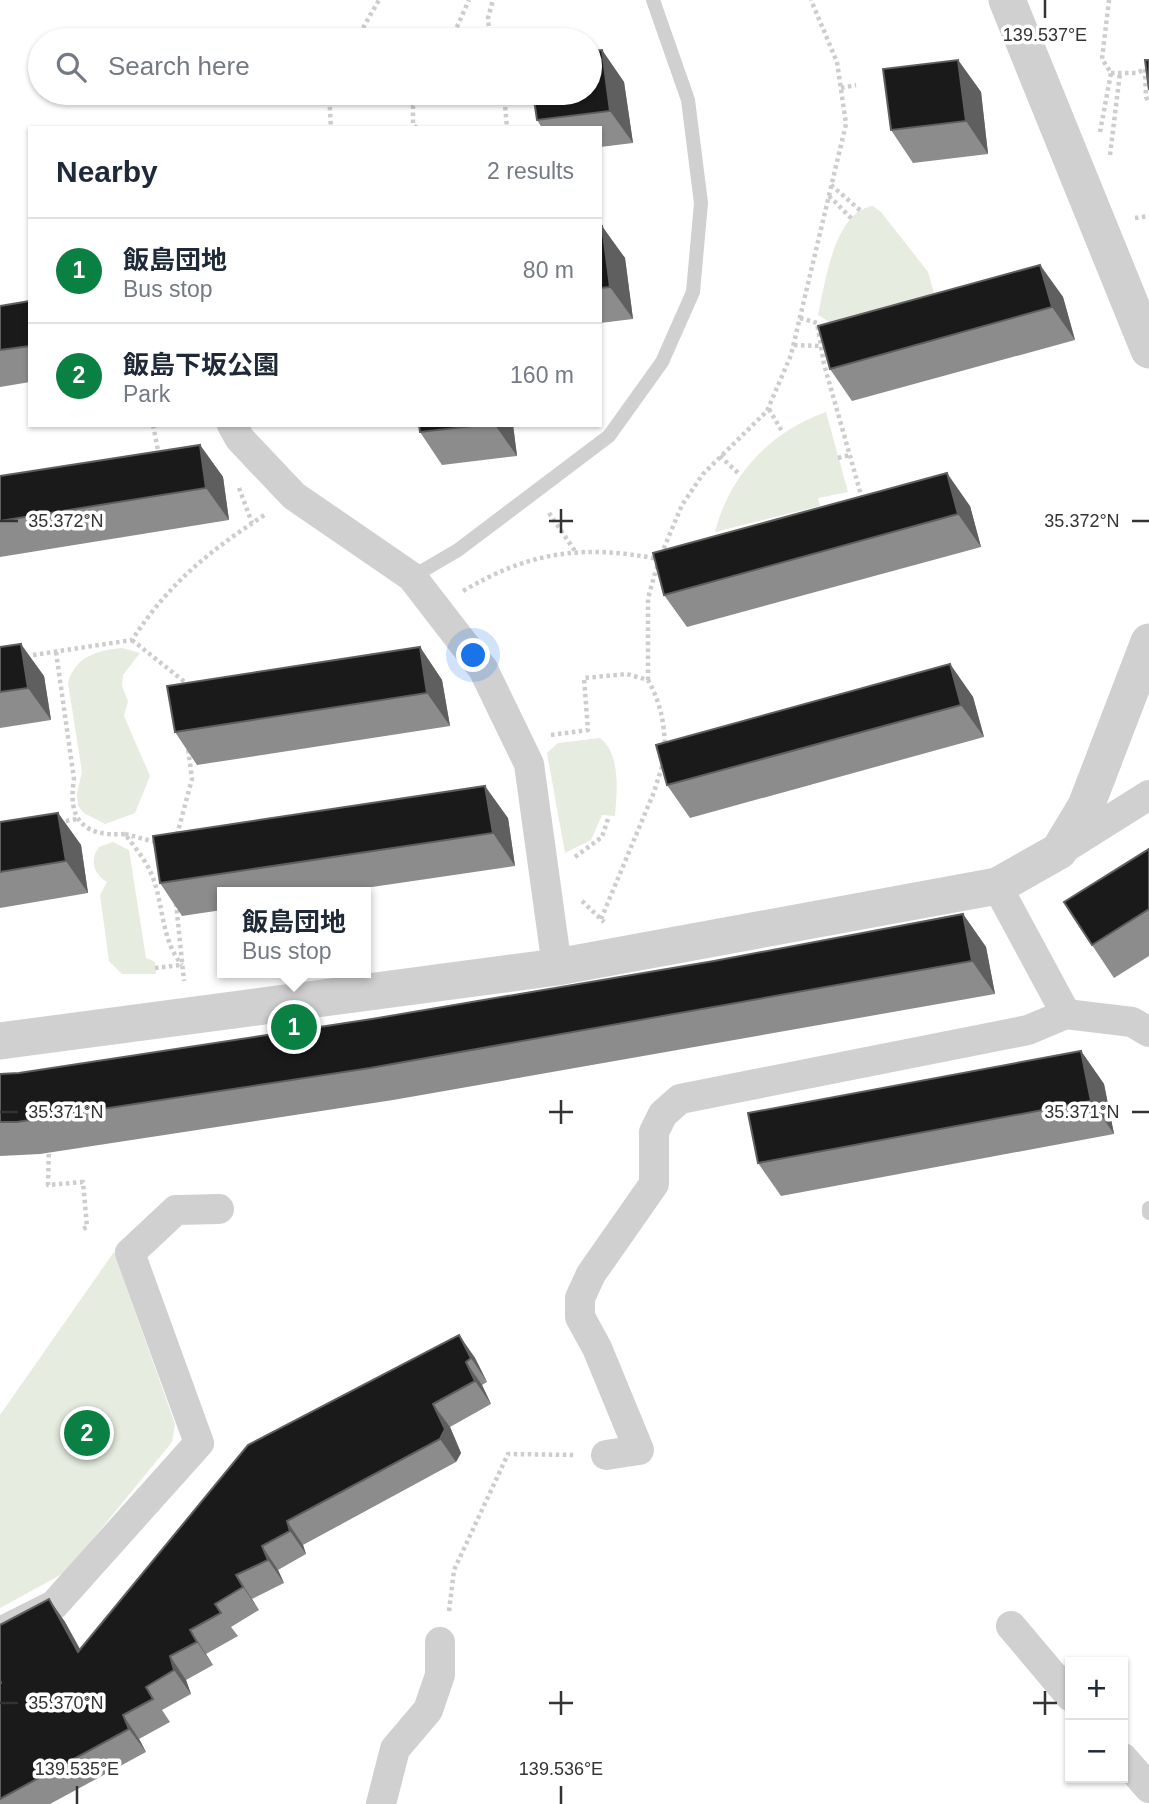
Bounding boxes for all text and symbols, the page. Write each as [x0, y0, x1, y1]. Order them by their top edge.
text: 139.537°E [1003, 25, 1087, 45]
search box [28, 28, 602, 105]
icon: search [52, 48, 90, 86]
text: Search here [108, 51, 250, 81]
text: Nearby [56, 155, 158, 188]
text: 2 results [487, 158, 574, 184]
text: 飯島団地 [123, 245, 227, 275]
text: 1 [73, 257, 85, 283]
text: 80 m [523, 257, 574, 283]
text: Bus stop [123, 276, 213, 302]
text: 飯島下坂公園 [123, 350, 279, 380]
text: 2 [73, 362, 85, 388]
text: 160 m [510, 362, 574, 388]
text: Park [123, 381, 170, 407]
text: 35.372°N [28, 511, 104, 531]
text: 35.372°N [1044, 511, 1120, 531]
your location [456, 638, 490, 672]
popup [217, 887, 371, 978]
text: 飯島団地 [242, 907, 346, 937]
text: Bus stop [242, 938, 331, 964]
pin: 1 [271, 1001, 317, 1053]
text: 35.371°N [28, 1102, 104, 1122]
text: 35.371°N [1044, 1102, 1120, 1122]
pin: 2 [64, 1407, 110, 1459]
map controls [1065, 1657, 1128, 1783]
button: + [1065, 1657, 1128, 1720]
text: 35.370°N [28, 1693, 104, 1713]
button: − [1065, 1720, 1128, 1783]
text: 139.535°E [35, 1759, 119, 1779]
text: 139.536°E [519, 1759, 603, 1779]

